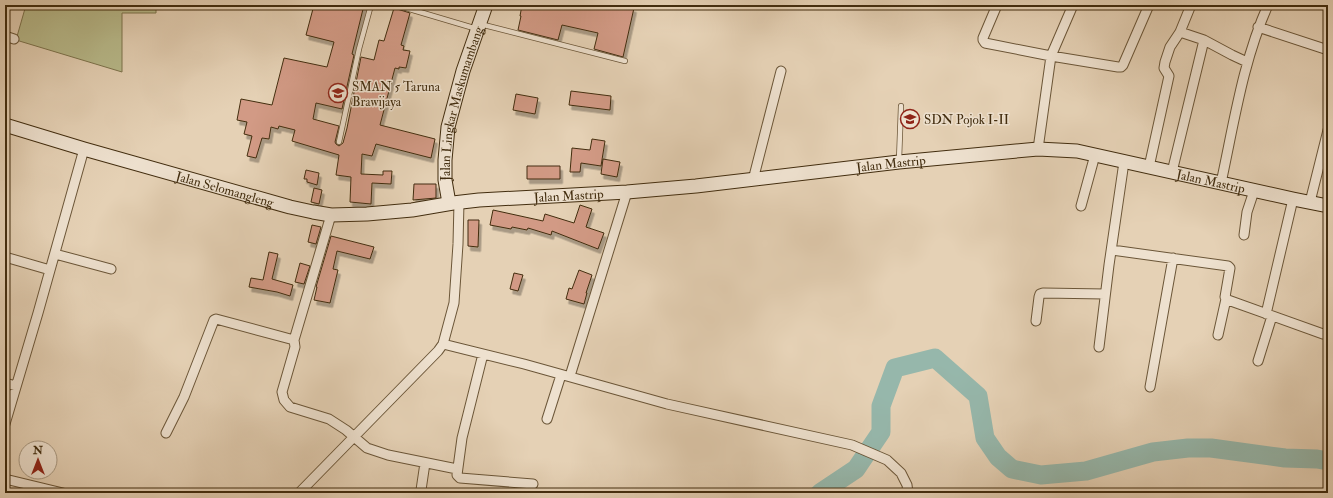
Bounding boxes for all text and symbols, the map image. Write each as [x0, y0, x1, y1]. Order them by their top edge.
street label: Jalan Lingkar Maskumambang [438, 24, 487, 182]
place label: SMAN 5 Taruna Brawijaya [352, 79, 441, 111]
school or university icon: SMAN 5 Taruna Brawijaya [327, 82, 349, 104]
school or university icon: SDN Pojok I-II [899, 108, 921, 130]
place label: SDN Pojok I-II [924, 112, 1009, 128]
street label: Jalan Mastrip [854, 153, 927, 176]
street label: Jalan Mastrip [1174, 166, 1247, 198]
street label: Jalan Selomangleng [173, 168, 276, 211]
street label: Jalan Mastrip [532, 186, 604, 206]
north arrow [18, 440, 58, 480]
text: N [32, 444, 44, 457]

